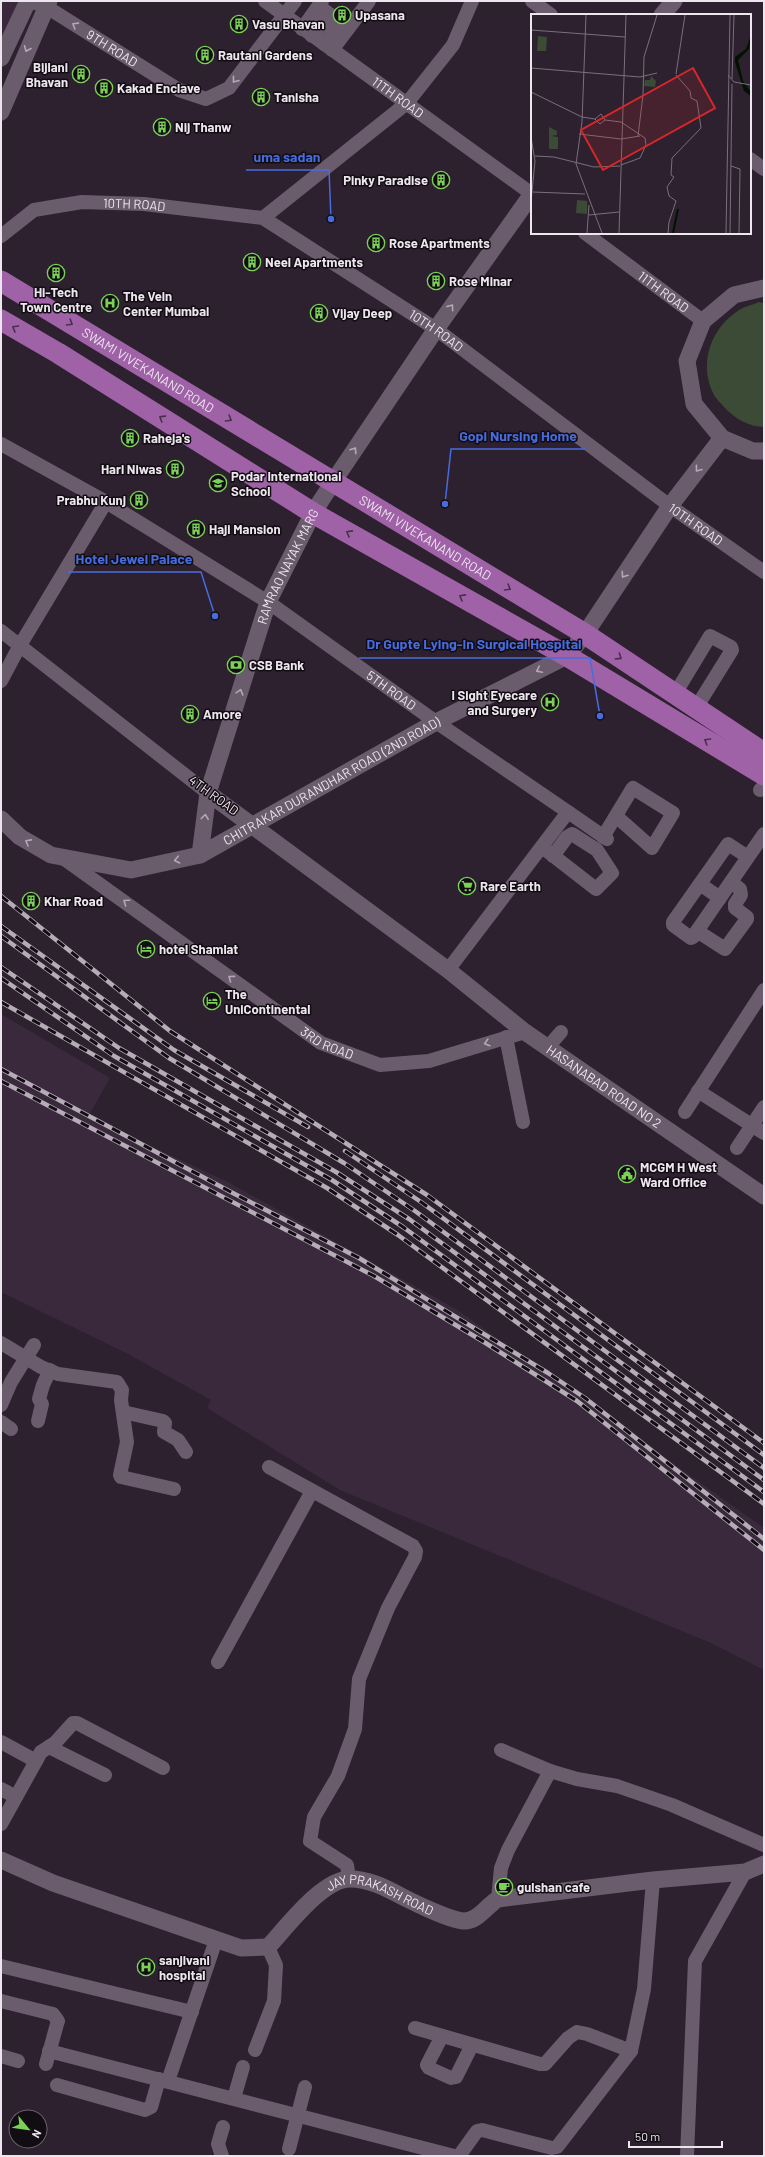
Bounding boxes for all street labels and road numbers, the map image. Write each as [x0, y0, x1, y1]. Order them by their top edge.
street label: 9TH ROAD [84, 26, 141, 70]
street label: 11TH ROAD [369, 73, 427, 121]
street label: 10TH ROAD [103, 195, 166, 214]
street label: 11TH ROAD [635, 267, 692, 316]
street label: 10TH ROAD [406, 306, 466, 355]
street label: SWAMI VIVEKANAND ROAD [79, 324, 217, 416]
street label: SWAMI VIVEKANAND ROAD [357, 492, 494, 584]
street label: 10TH ROAD [666, 500, 726, 549]
street label: RAMRAO NAYAK MARG [254, 506, 322, 626]
street label: 5TH ROAD [363, 667, 419, 713]
street label: CHITRAKAR DURANDHAR ROAD (2ND ROAD) [220, 713, 443, 848]
street label: 4TH ROAD [186, 772, 242, 818]
street label: 3RD ROAD [298, 1023, 356, 1062]
street label: HASANABAD ROAD NO 2 [544, 1041, 665, 1131]
street label: JAY PRAKASH ROAD [323, 1871, 436, 1918]

